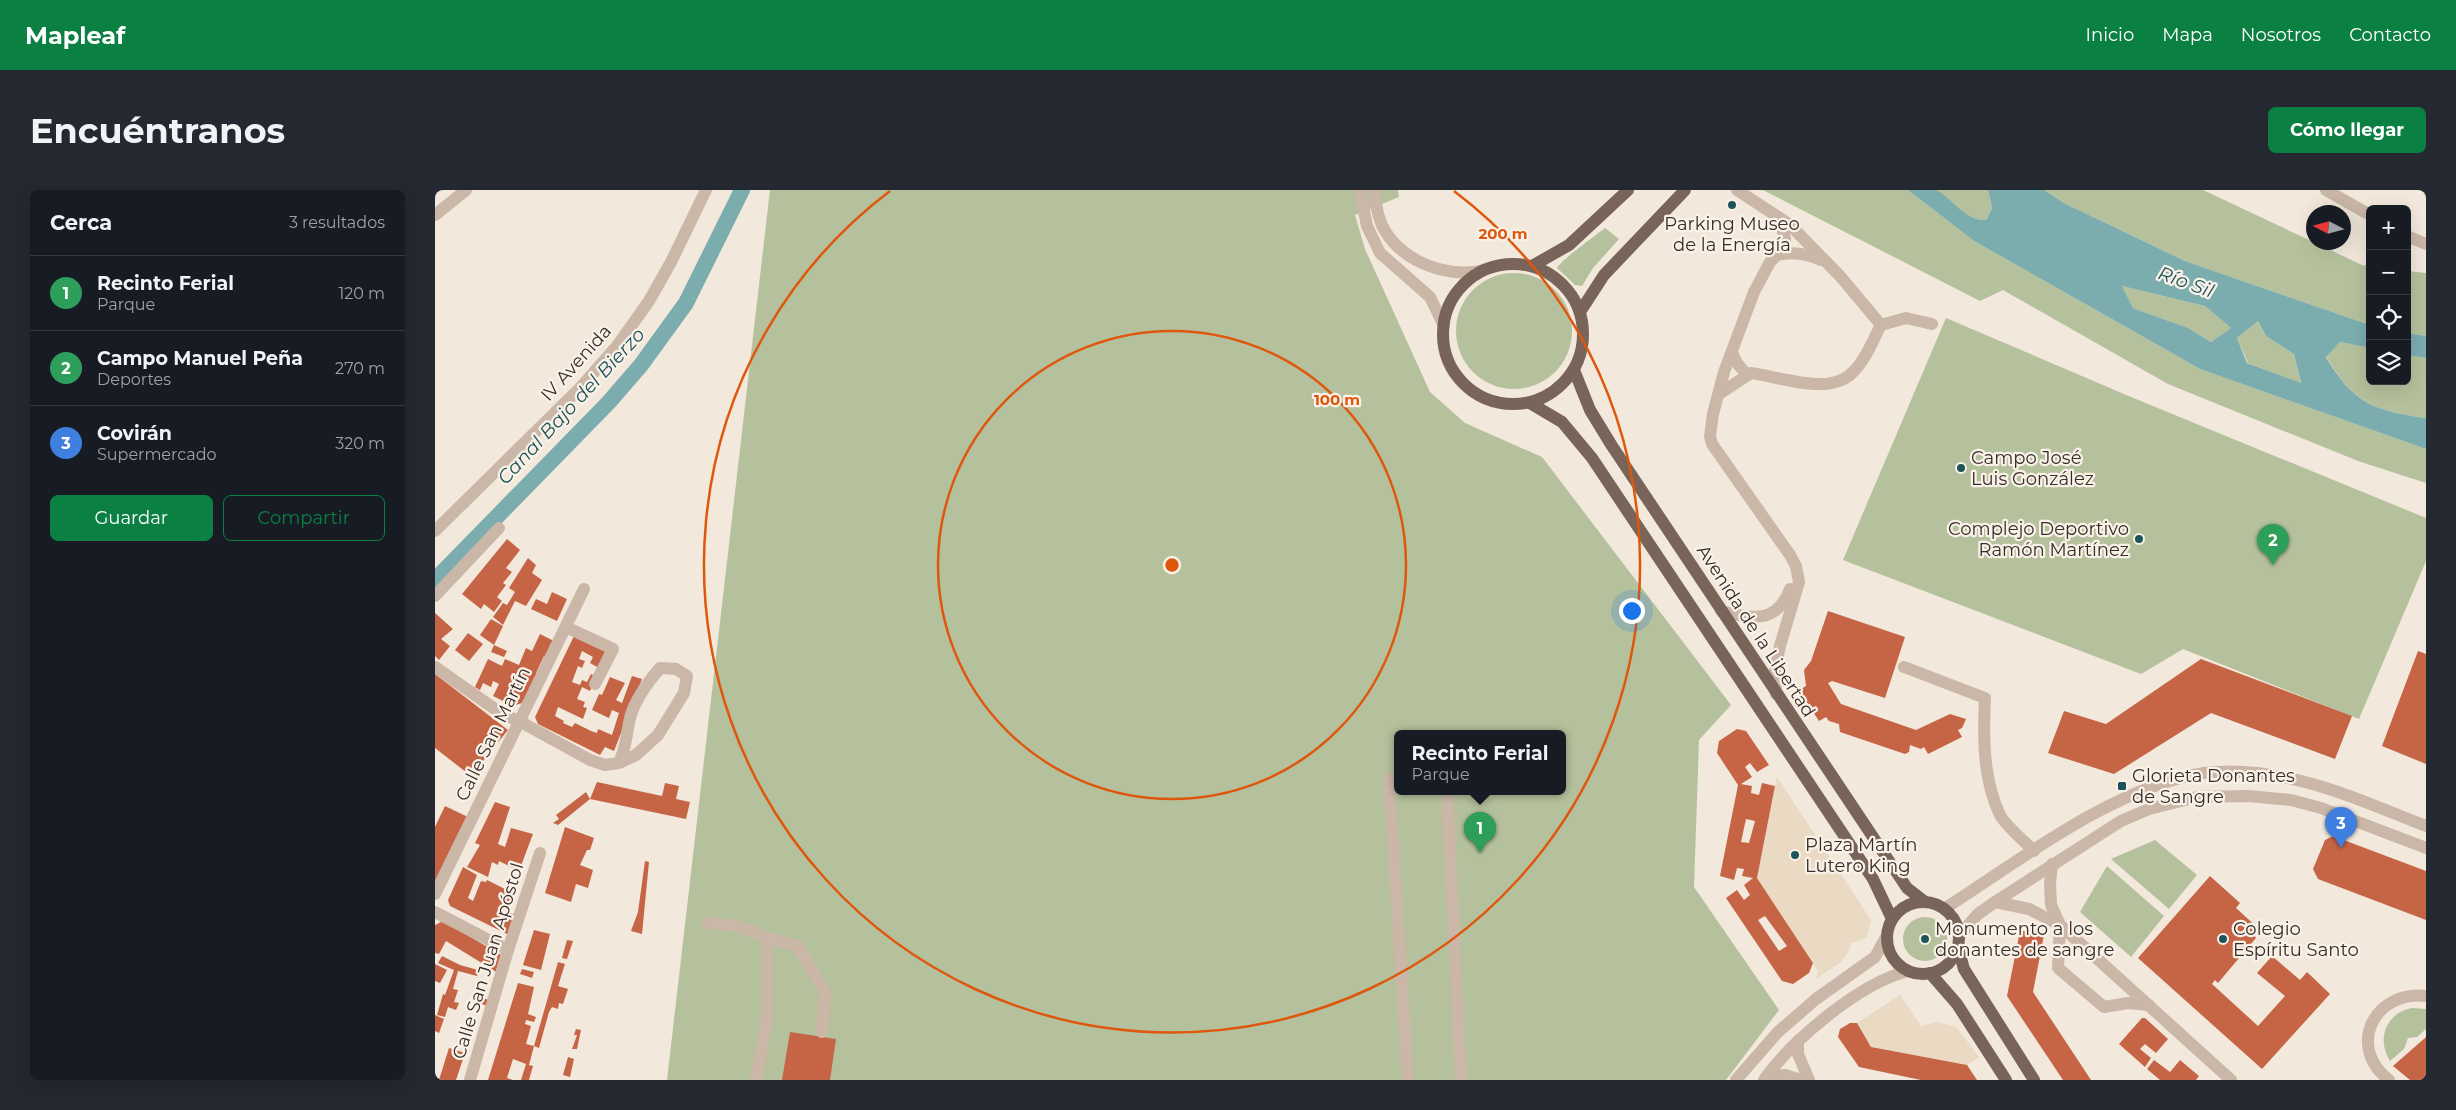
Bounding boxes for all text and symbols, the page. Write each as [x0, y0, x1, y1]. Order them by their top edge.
text: Mapleaf [25, 21, 125, 50]
text: Inicio [2086, 24, 2134, 46]
text: Mapa [2162, 24, 2213, 46]
text: Nosotros [2241, 24, 2321, 46]
text: Contacto [2349, 24, 2431, 46]
button: Cómo llegar [2268, 107, 2426, 153]
text: Encuéntranos [30, 109, 285, 152]
marker: Parking Museo de la Energía [1726, 199, 1738, 211]
north arrow [2306, 205, 2351, 250]
map controls [2366, 205, 2411, 385]
button: + [2366, 205, 2411, 250]
text: Cerca [50, 210, 112, 235]
text: 3 resultados [289, 213, 385, 232]
place label: Parking Museo de la Energía [1664, 213, 1800, 256]
text: 200 m [1478, 224, 1528, 243]
button: − [2366, 250, 2411, 295]
water label: Río Sil [2155, 261, 2218, 303]
text: Recinto Ferial [97, 272, 234, 295]
text: 1 [63, 284, 69, 303]
text: 120 m [338, 284, 385, 303]
text: Parque [97, 295, 155, 314]
button: locate [2366, 295, 2411, 340]
street label: IV Avenida [536, 320, 616, 406]
water label: Canal Bajo del Bierzo [492, 323, 650, 489]
button: layers [2366, 340, 2411, 385]
text: Campo Manuel Peña [97, 347, 303, 370]
text: 2 [61, 359, 71, 378]
text: 270 m [335, 359, 385, 378]
text: Deportes [97, 370, 171, 389]
text: 100 m [1314, 390, 1360, 409]
text: Covirán [97, 422, 172, 445]
text: 3 [61, 434, 71, 453]
text: 320 m [335, 434, 385, 453]
text: Supermercado [97, 445, 217, 464]
place label: Campo José Luis González [1971, 447, 2094, 490]
marker: Campo José Luis González [1955, 462, 1967, 474]
button: Guardar [50, 495, 213, 541]
button: Compartir [223, 495, 385, 541]
place label: Complejo Deportivo Ramón Martínez [1948, 518, 2129, 561]
pin: 2 [2257, 524, 2289, 565]
marker: Complejo Deportivo Ramón Martínez [2133, 533, 2145, 545]
street label: Avenida de la Libertad [1692, 541, 1820, 721]
centre of rings [1163, 556, 1181, 574]
your location [1619, 598, 1645, 624]
street label: Calle San Martín [451, 663, 535, 805]
popup [1394, 730, 1566, 795]
text: Recinto Ferial [1412, 742, 1548, 765]
text: Parque [1412, 765, 1470, 784]
place label: Glorieta Donantes de Sangre [2132, 765, 2295, 808]
marker: Glorieta Donantes de Sangre [2116, 780, 2128, 792]
pin: 3 [2325, 807, 2357, 848]
pin: 1 [1464, 812, 1496, 853]
place label: Plaza Martín Lutero King [1805, 834, 1918, 877]
marker: Plaza Martín Lutero King [1789, 849, 1801, 861]
street label: Calle San Juan Apóstol [448, 860, 528, 1062]
place label: Monumento a los donantes de sangre [1935, 918, 2114, 961]
place label: Colegio Espíritu Santo [2233, 918, 2359, 961]
marker: Monumento a los donantes de sangre [1919, 933, 1931, 945]
marker: Colegio Espíritu Santo [2217, 933, 2229, 945]

